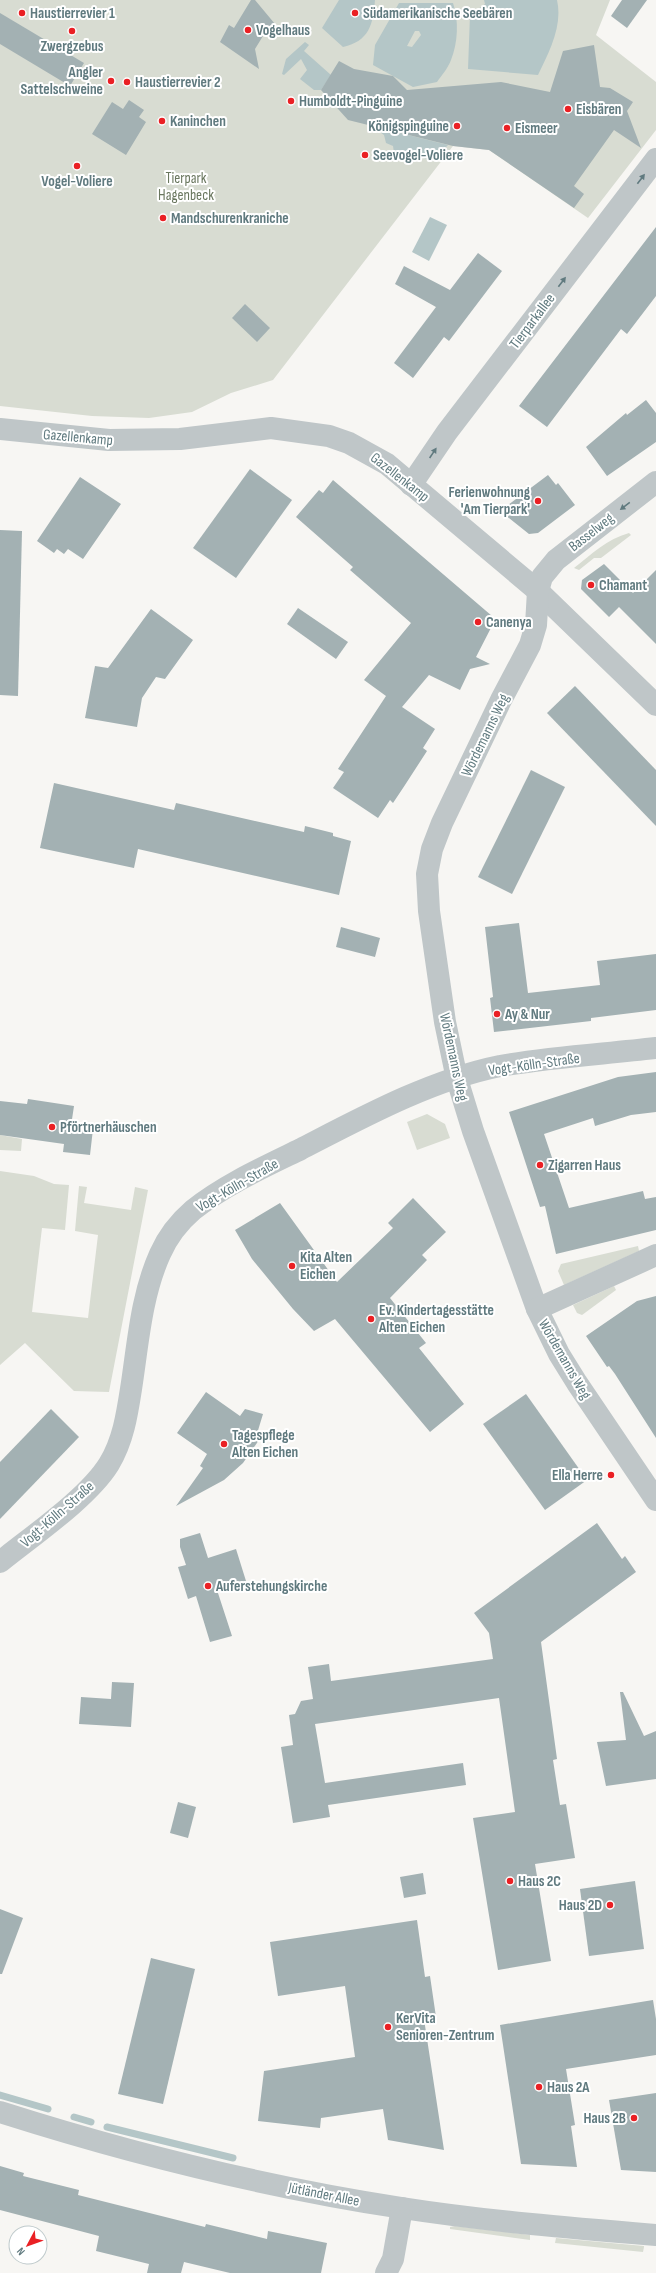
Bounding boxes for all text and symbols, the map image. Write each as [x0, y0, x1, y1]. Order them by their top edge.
place label: Haustierrevier 1 [30, 4, 115, 23]
place label: Südamerikanische Seebären [363, 4, 512, 23]
marker: Haustierrevier 1 [17, 8, 27, 18]
marker: Südamerikanische Seebären [350, 8, 360, 18]
place label: Vogelhaus [256, 21, 310, 40]
marker: Vogelhaus [243, 25, 253, 35]
marker: Zwergzebus [67, 26, 77, 36]
place label: Zwergzebus [40, 37, 104, 56]
place label: Angler Sattelschweine [21, 63, 103, 99]
place label: Haustierrevier 2 [135, 73, 221, 92]
marker: Angler Sattelschweine [106, 76, 116, 86]
marker: Haustierrevier 2 [122, 77, 132, 87]
place label: Humboldt-Pinguine [299, 92, 402, 111]
marker: Humboldt-Pinguine [286, 96, 296, 106]
place label: Eisbären [576, 100, 622, 119]
marker: Eisbären [563, 104, 573, 114]
place label: Kaninchen [170, 112, 226, 131]
marker: Kaninchen [157, 116, 167, 126]
place label: Königspinguine [368, 117, 449, 136]
place label: Eismeer [515, 119, 558, 138]
marker: Königspinguine [452, 121, 462, 131]
marker: Eismeer [502, 123, 512, 133]
place label: Seevogel-Voliere [373, 146, 463, 165]
marker: Seevogel-Voliere [360, 150, 370, 160]
marker: Vogel-Voliere [72, 161, 82, 171]
park label: Tierpark Hagenbeck [158, 169, 214, 205]
place label: Vogel-Voliere [41, 172, 113, 191]
one-way arrow [637, 173, 645, 184]
place label: Mandschurenkraniche [171, 209, 289, 228]
marker: Mandschurenkraniche [158, 213, 168, 223]
one-way arrow [558, 276, 566, 287]
street label: Tierparkallee [505, 290, 559, 353]
street label: Gazellenkamp [42, 425, 114, 450]
one-way arrow [429, 447, 437, 458]
street label: Gazellenkamp [366, 448, 433, 506]
place label: Ferienwohnung 'Am Tierpark' [448, 483, 531, 519]
marker: Ferienwohnung 'Am Tierpark' [533, 496, 543, 506]
one-way arrow [619, 501, 630, 510]
street label: Basselweg [565, 509, 618, 556]
place label: Chamant [599, 576, 647, 595]
marker: Chamant [586, 580, 596, 590]
place label: Canenya [486, 613, 532, 632]
marker: Canenya [473, 617, 483, 627]
street label: Wördemanns Weg [457, 691, 514, 780]
place label: Ay & Nur [504, 1005, 550, 1024]
marker: Ay & Nur [492, 1009, 502, 1019]
street label: Wördemanns Weg [435, 1011, 472, 1103]
street label: Vogt-Kölln-Straße [487, 1049, 581, 1080]
place label: Pförtnerhäuschen [60, 1118, 157, 1137]
marker: Pförtnerhäuschen [47, 1122, 57, 1132]
street label: Vogt-Kölln-Straße [193, 1154, 282, 1217]
place label: Zigarren Haus [548, 1156, 621, 1175]
marker: Zigarren Haus [535, 1160, 545, 1170]
place label: Kita Alten Eichen [300, 1248, 352, 1284]
marker: Kita Alten Eichen [287, 1261, 297, 1271]
place label: Ev. Kindertagesstätte Alten Eichen [378, 1301, 494, 1337]
marker: Ev. Kindertagesstätte Alten Eichen [366, 1314, 376, 1324]
street label: Wördemanns Weg [534, 1316, 595, 1403]
place label: Tagespflege Alten Eichen [231, 1426, 298, 1462]
marker: Tagespflege Alten Eichen [219, 1439, 229, 1449]
place label: Ella Herre [552, 1466, 603, 1485]
marker: Ella Herre [606, 1470, 616, 1480]
street label: Vogt-Kölln-Straße [16, 1477, 98, 1552]
place label: Auferstehungskirche [215, 1577, 327, 1596]
marker: Auferstehungskirche [203, 1581, 213, 1591]
place label: Haus 2C [518, 1872, 561, 1891]
marker: Haus 2C [505, 1876, 515, 1886]
place label: Haus 2D [559, 1896, 602, 1915]
marker: Haus 2D [605, 1900, 615, 1910]
place label: KerVita Senioren-Zentrum [396, 2009, 494, 2045]
marker: KerVita Senioren-Zentrum [383, 2022, 393, 2032]
place label: Haus 2A [547, 2078, 590, 2097]
marker: Haus 2A [534, 2082, 544, 2092]
place label: Haus 2B [584, 2109, 626, 2128]
marker: Haus 2B [629, 2113, 639, 2123]
street label: Jütländer Allee [286, 2178, 361, 2211]
north arrow [8, 2225, 48, 2265]
text: N [14, 2245, 28, 2258]

